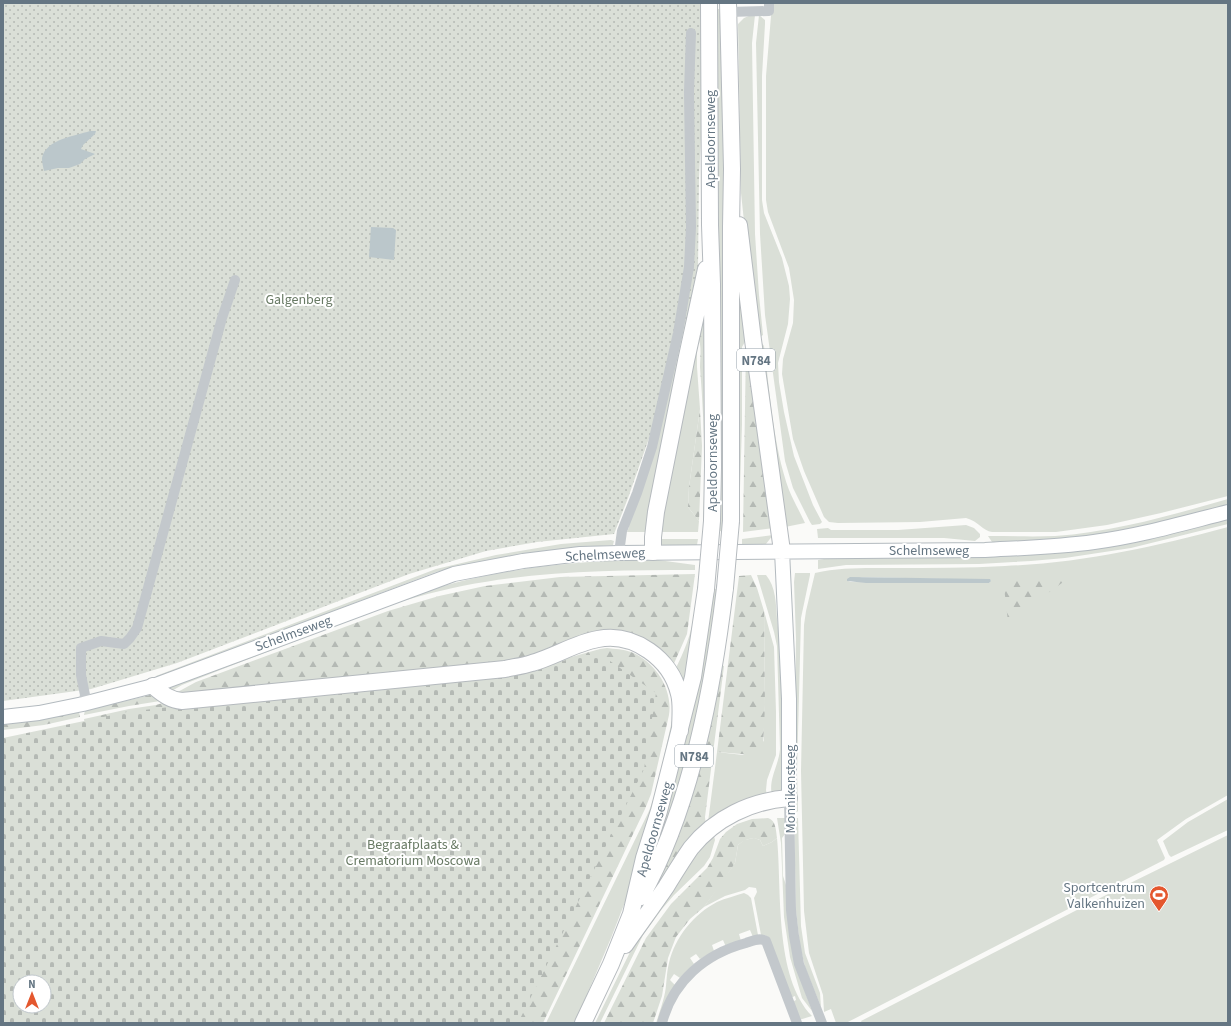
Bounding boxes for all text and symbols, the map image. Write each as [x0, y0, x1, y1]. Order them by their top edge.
street label: Apeldoornseweg [701, 90, 721, 188]
park label: Galgenberg [265, 290, 333, 310]
road number: N784 [737, 349, 775, 371]
street label: Apeldoornseweg [703, 414, 723, 512]
street label: Schelmseweg [889, 541, 969, 561]
street label: Schelmseweg [564, 543, 646, 567]
street label: Schelmseweg [252, 611, 335, 657]
road number: N784 [675, 745, 713, 767]
street label: Monnikensteeg [781, 745, 801, 833]
street label: Apeldoornseweg [632, 779, 678, 879]
park label: Begraafplaats & Crematorium Moscowa [346, 835, 480, 871]
place label: Sportcentrum Valkenhuizen [1063, 878, 1145, 914]
sports icon: Sportcentrum Valkenhuizen [1148, 884, 1170, 912]
north arrow [12, 974, 52, 1014]
text: N [28, 977, 36, 992]

